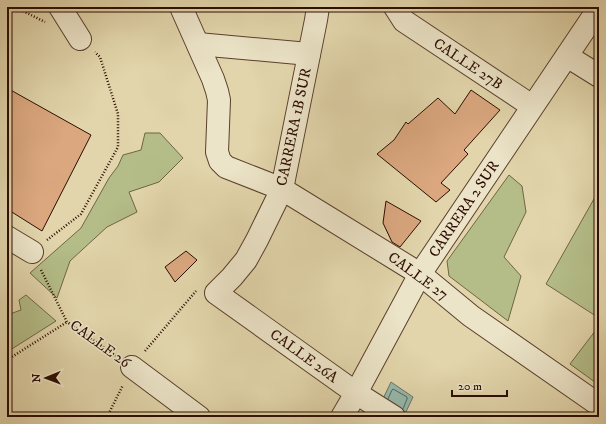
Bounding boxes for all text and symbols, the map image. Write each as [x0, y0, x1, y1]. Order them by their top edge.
street label: CALLE 27B [430, 34, 506, 94]
street label: CARRERA 1B SUR [272, 66, 316, 188]
street label: CARRERA 2 SUR [425, 157, 503, 261]
street label: CALLE 27 [384, 248, 452, 304]
street label: CALLE 26 [66, 316, 135, 373]
street label: CALLE 26A [266, 325, 342, 387]
north arrow [26, 358, 66, 398]
scale bar [452, 372, 507, 398]
text: N [30, 374, 44, 383]
text: 20 m [458, 379, 482, 394]

